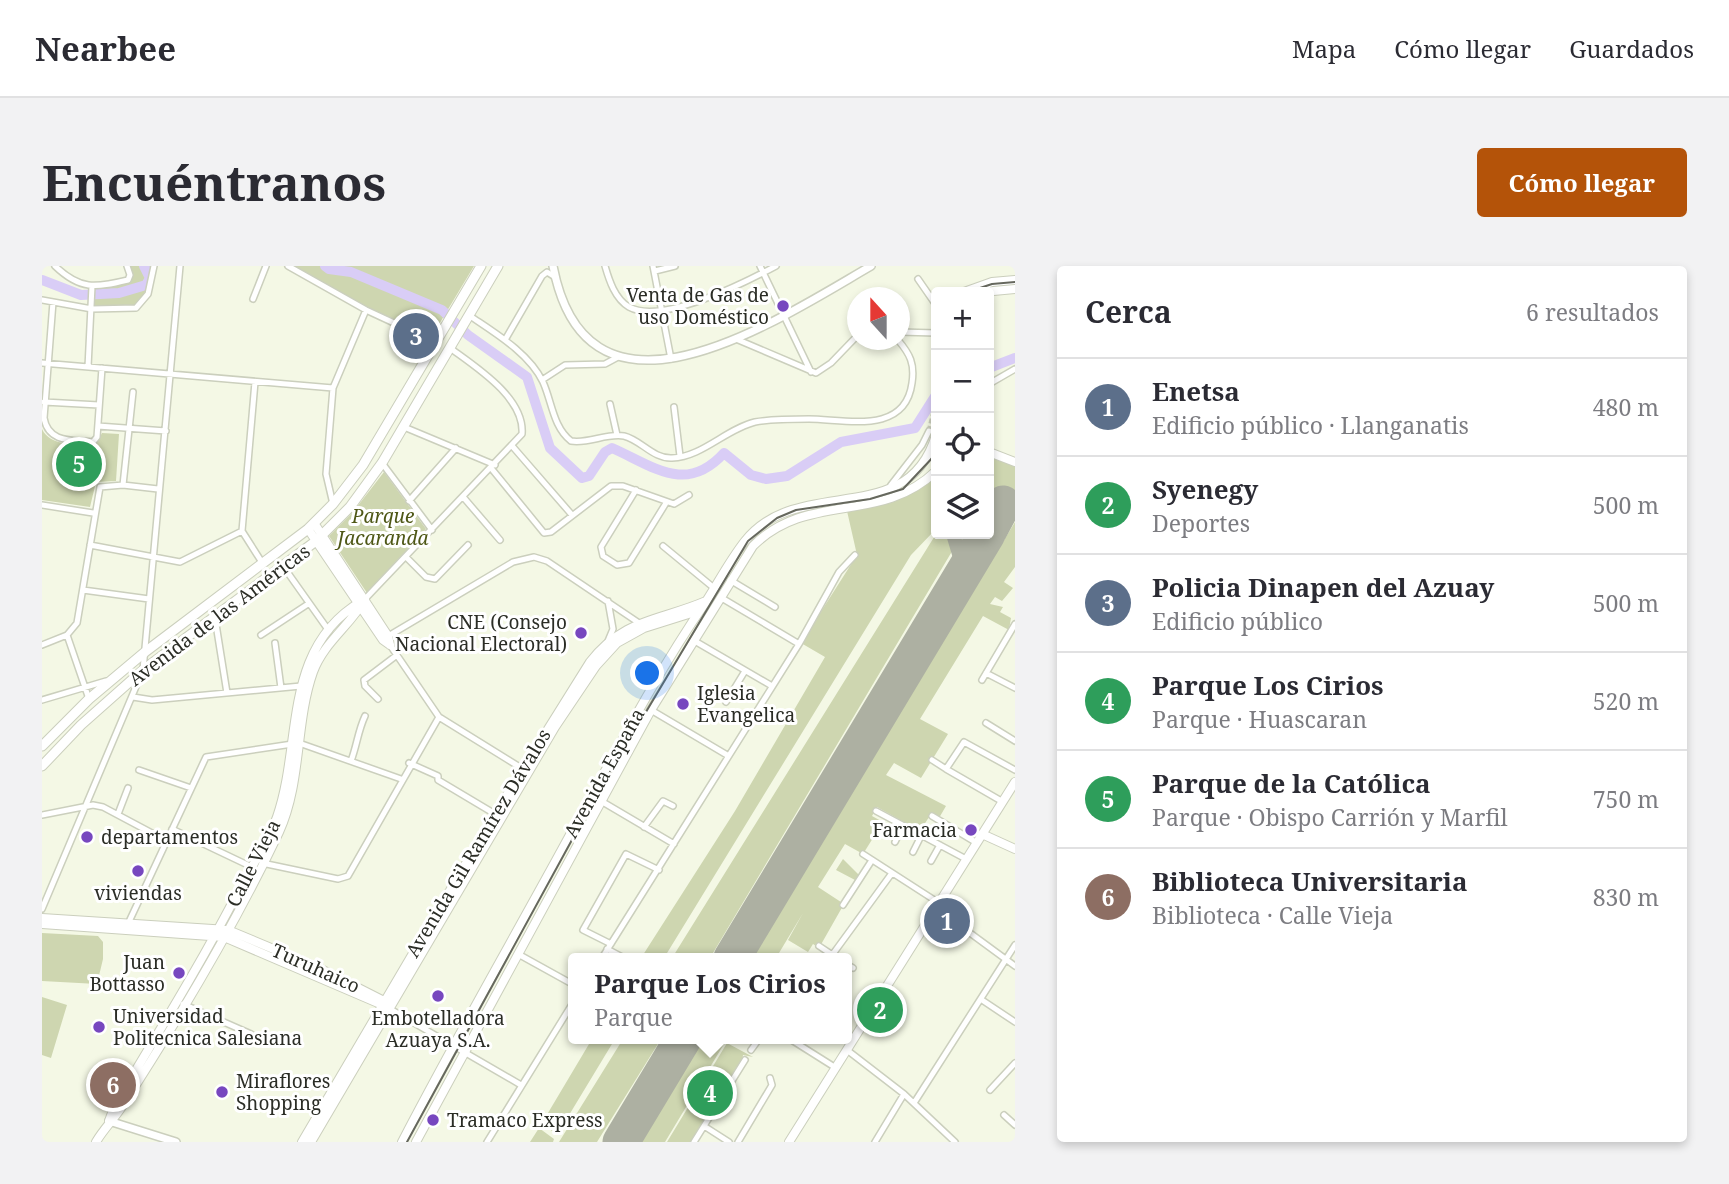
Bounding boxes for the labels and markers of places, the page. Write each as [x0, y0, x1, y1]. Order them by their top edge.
place label: Venta de Gas de uso Doméstico [626, 282, 769, 330]
marker: Venta de Gas de uso Doméstico [775, 298, 791, 314]
pin: 3 [393, 310, 439, 362]
pin: 5 [56, 438, 102, 490]
place label: CNE (Consejo Nacional Electoral) [395, 609, 567, 657]
marker: CNE (Consejo Nacional Electoral) [573, 625, 589, 641]
place label: Iglesia Evangelica [697, 680, 795, 728]
marker: Iglesia Evangelica [675, 696, 691, 712]
place label: Farmacia [872, 817, 957, 843]
marker: Farmacia [963, 822, 979, 838]
place label: departamentos [101, 824, 238, 850]
marker: departamentos [79, 829, 95, 845]
marker: viviendas [130, 863, 146, 879]
place label: viviendas [94, 880, 182, 906]
pin: 1 [924, 895, 970, 947]
place label: Juan Bottasso [89, 949, 165, 997]
marker: Juan Bottasso [171, 965, 187, 981]
pin: 2 [857, 984, 903, 1036]
marker: Embotelladora Azuaya S.A. [430, 988, 446, 1004]
place label: Universidad Politecnica Salesiana [113, 1003, 302, 1051]
place label: Embotelladora Azuaya S.A. [371, 1005, 505, 1053]
marker: Universidad Politecnica Salesiana [91, 1019, 107, 1035]
pin: 6 [90, 1059, 136, 1111]
pin: 4 [687, 1067, 733, 1119]
place label: Miraflores Shopping [236, 1068, 330, 1116]
marker: Miraflores Shopping [214, 1084, 230, 1100]
place label: Tramaco Express [447, 1107, 603, 1133]
marker: Tramaco Express [425, 1112, 441, 1128]

